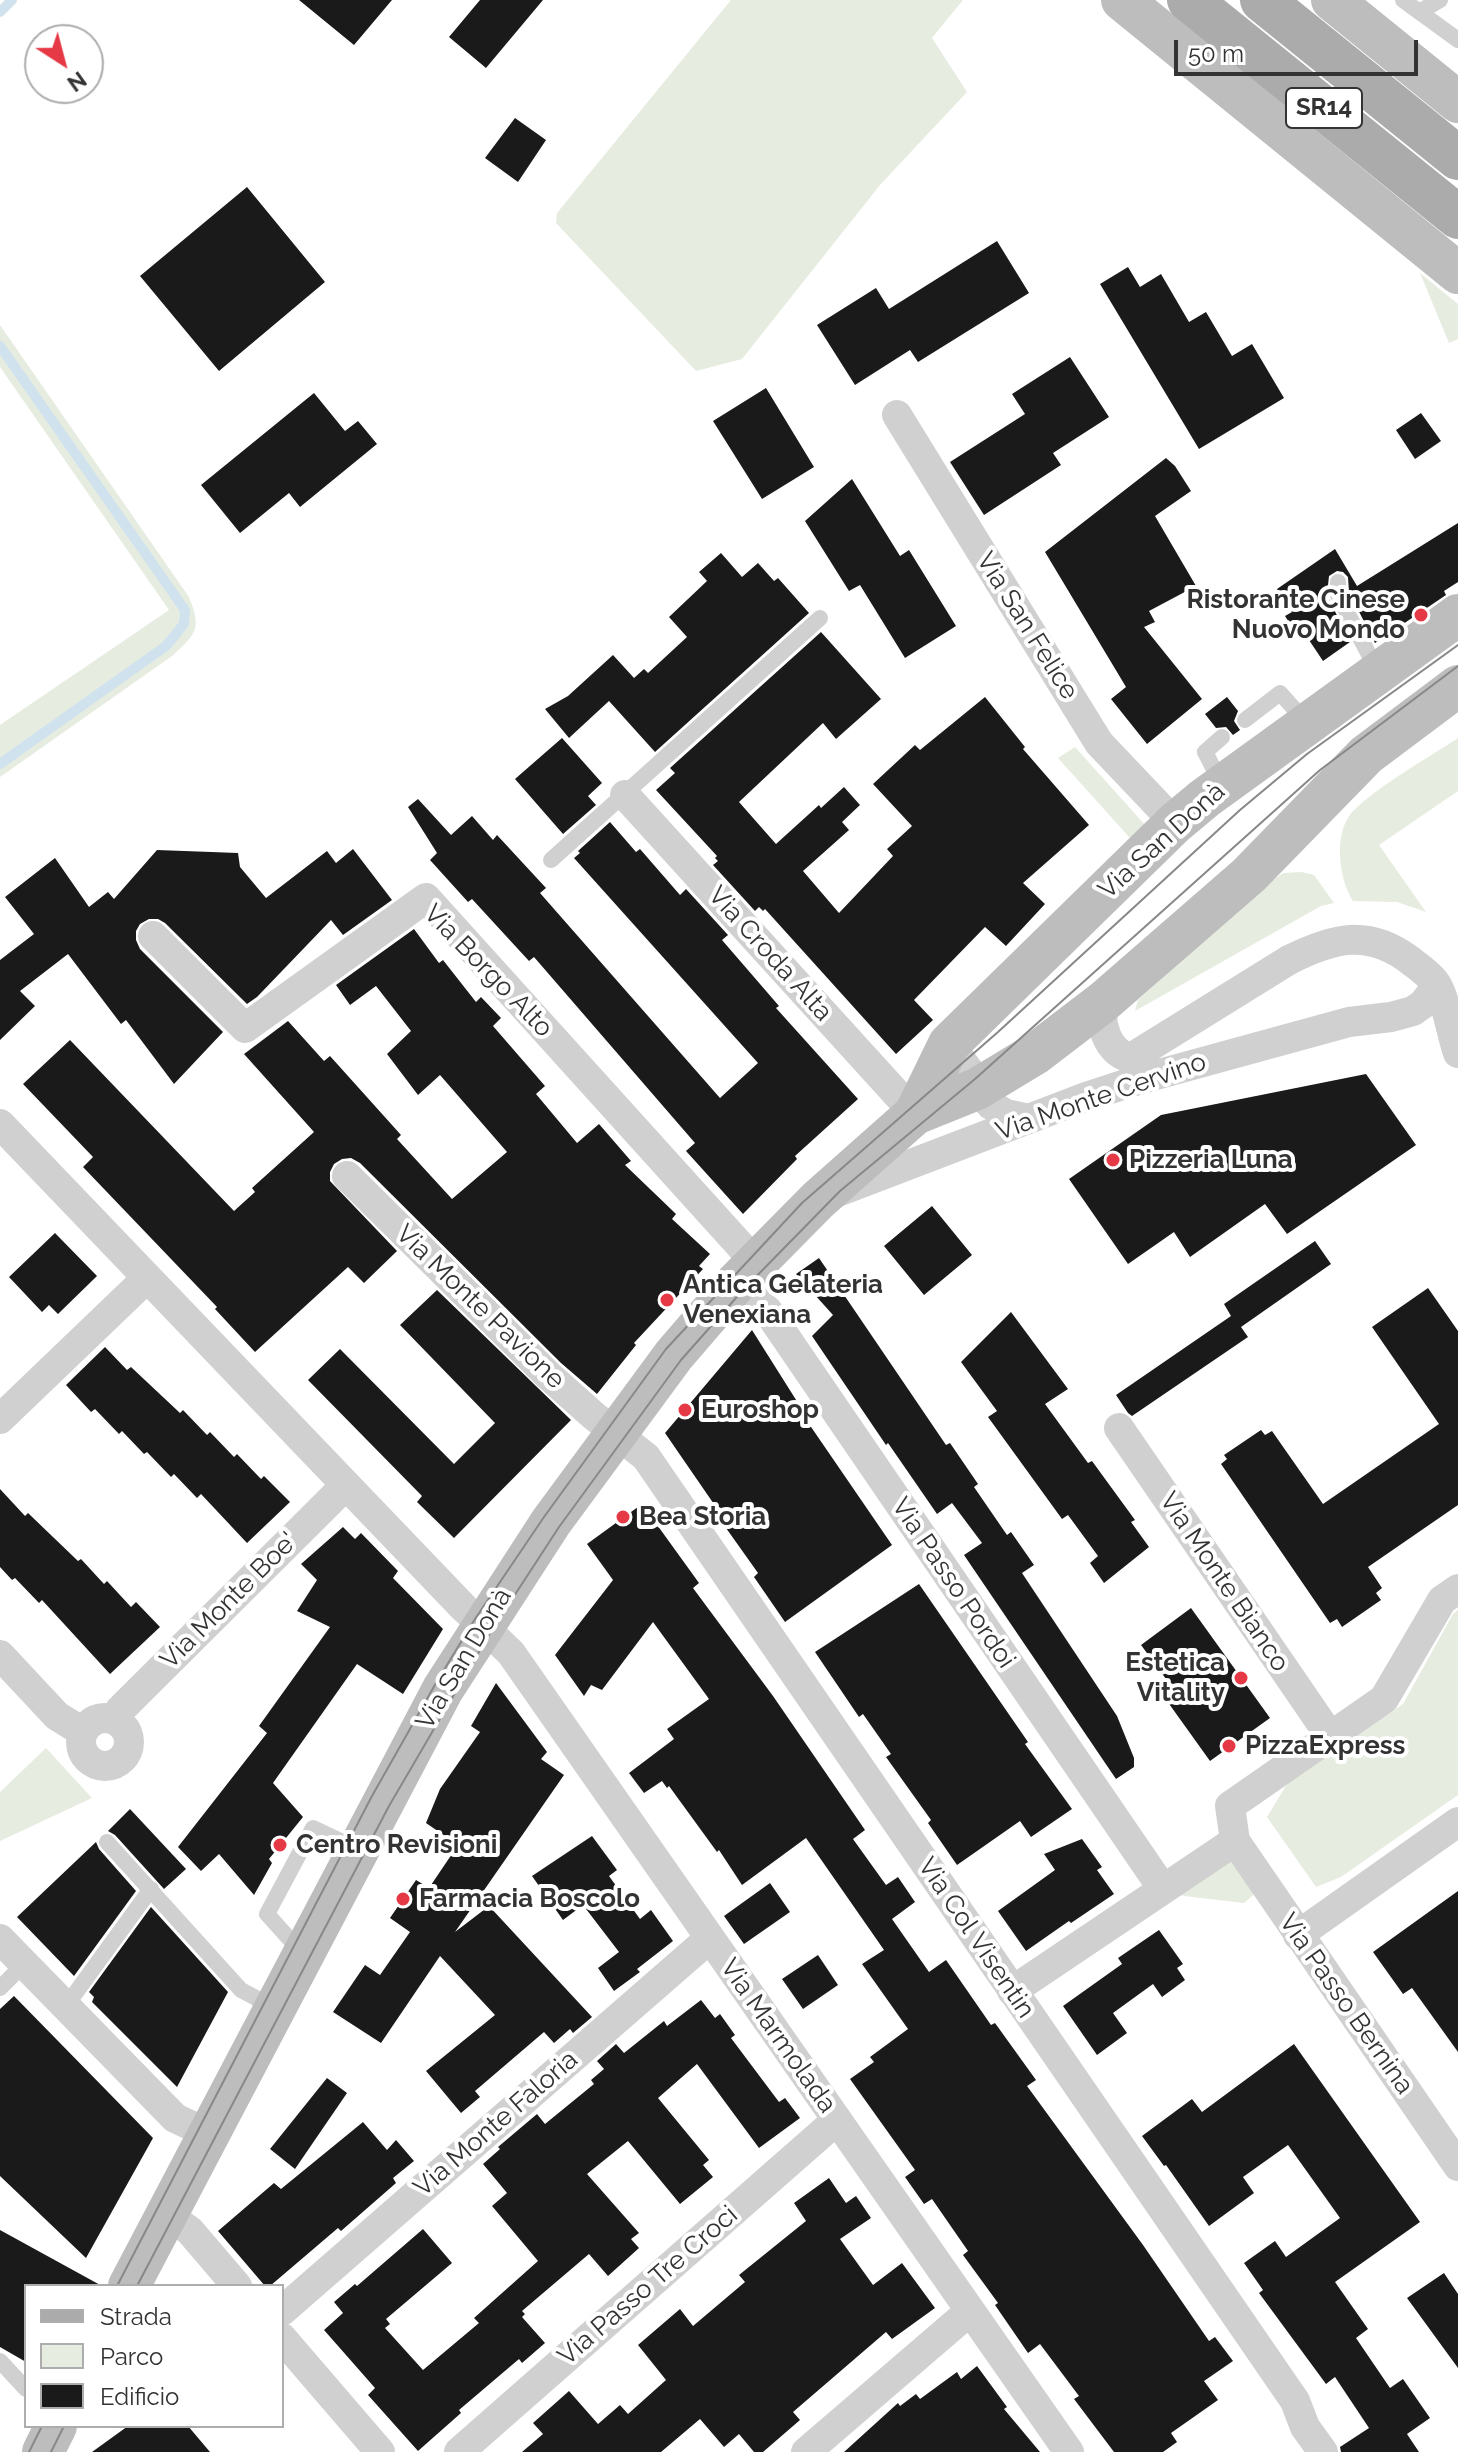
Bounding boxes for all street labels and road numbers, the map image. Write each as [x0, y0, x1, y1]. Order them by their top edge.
road number: SR14 [1286, 88, 1362, 128]
street label: Via San Felice [969, 547, 1085, 705]
street label: Via San Donà [1092, 776, 1232, 906]
street label: Via Croda Alta [701, 880, 839, 1028]
street label: Via Borgo Alto [417, 898, 559, 1044]
street label: Via Monte Cervino [992, 1046, 1210, 1148]
street label: Via Monte Pavione [389, 1218, 571, 1396]
street label: Via Monte Bianco [1152, 1486, 1296, 1678]
street label: Via Passo Pordoi [884, 1492, 1022, 1674]
street label: Via Monte Boe' [154, 1526, 304, 1676]
street label: Via San Donà [410, 1583, 518, 1735]
street label: Via Col Visentin [911, 1852, 1041, 2024]
street label: Via Passo Bernina [1272, 1908, 1420, 2100]
street label: Via Marmolada [713, 1953, 843, 2119]
street label: Via Monte Faloria [408, 2044, 584, 2204]
street label: Via Passo Tre Croci [552, 2200, 744, 2372]

